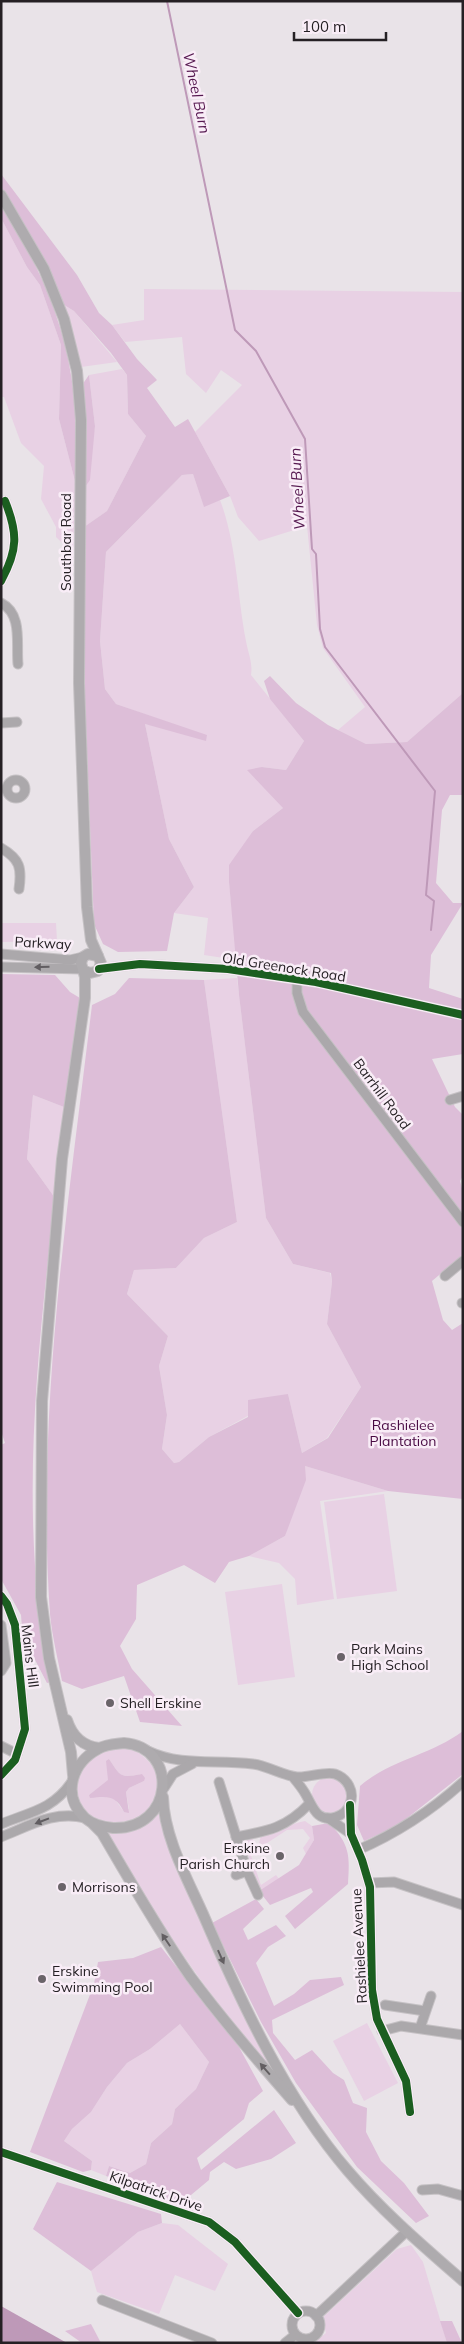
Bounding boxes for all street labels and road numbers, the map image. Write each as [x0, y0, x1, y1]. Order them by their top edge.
street label: Southbar Road [57, 493, 75, 591]
street label: Parkway [14, 933, 73, 954]
street label: Old Greenock Road [221, 948, 347, 986]
street label: Barrhill Road [349, 1055, 415, 1133]
street label: Mains Hill [17, 1623, 43, 1689]
street label: Rashielee Avenue [347, 1888, 371, 2004]
street label: Kilpatrick Drive [107, 2167, 205, 2215]

